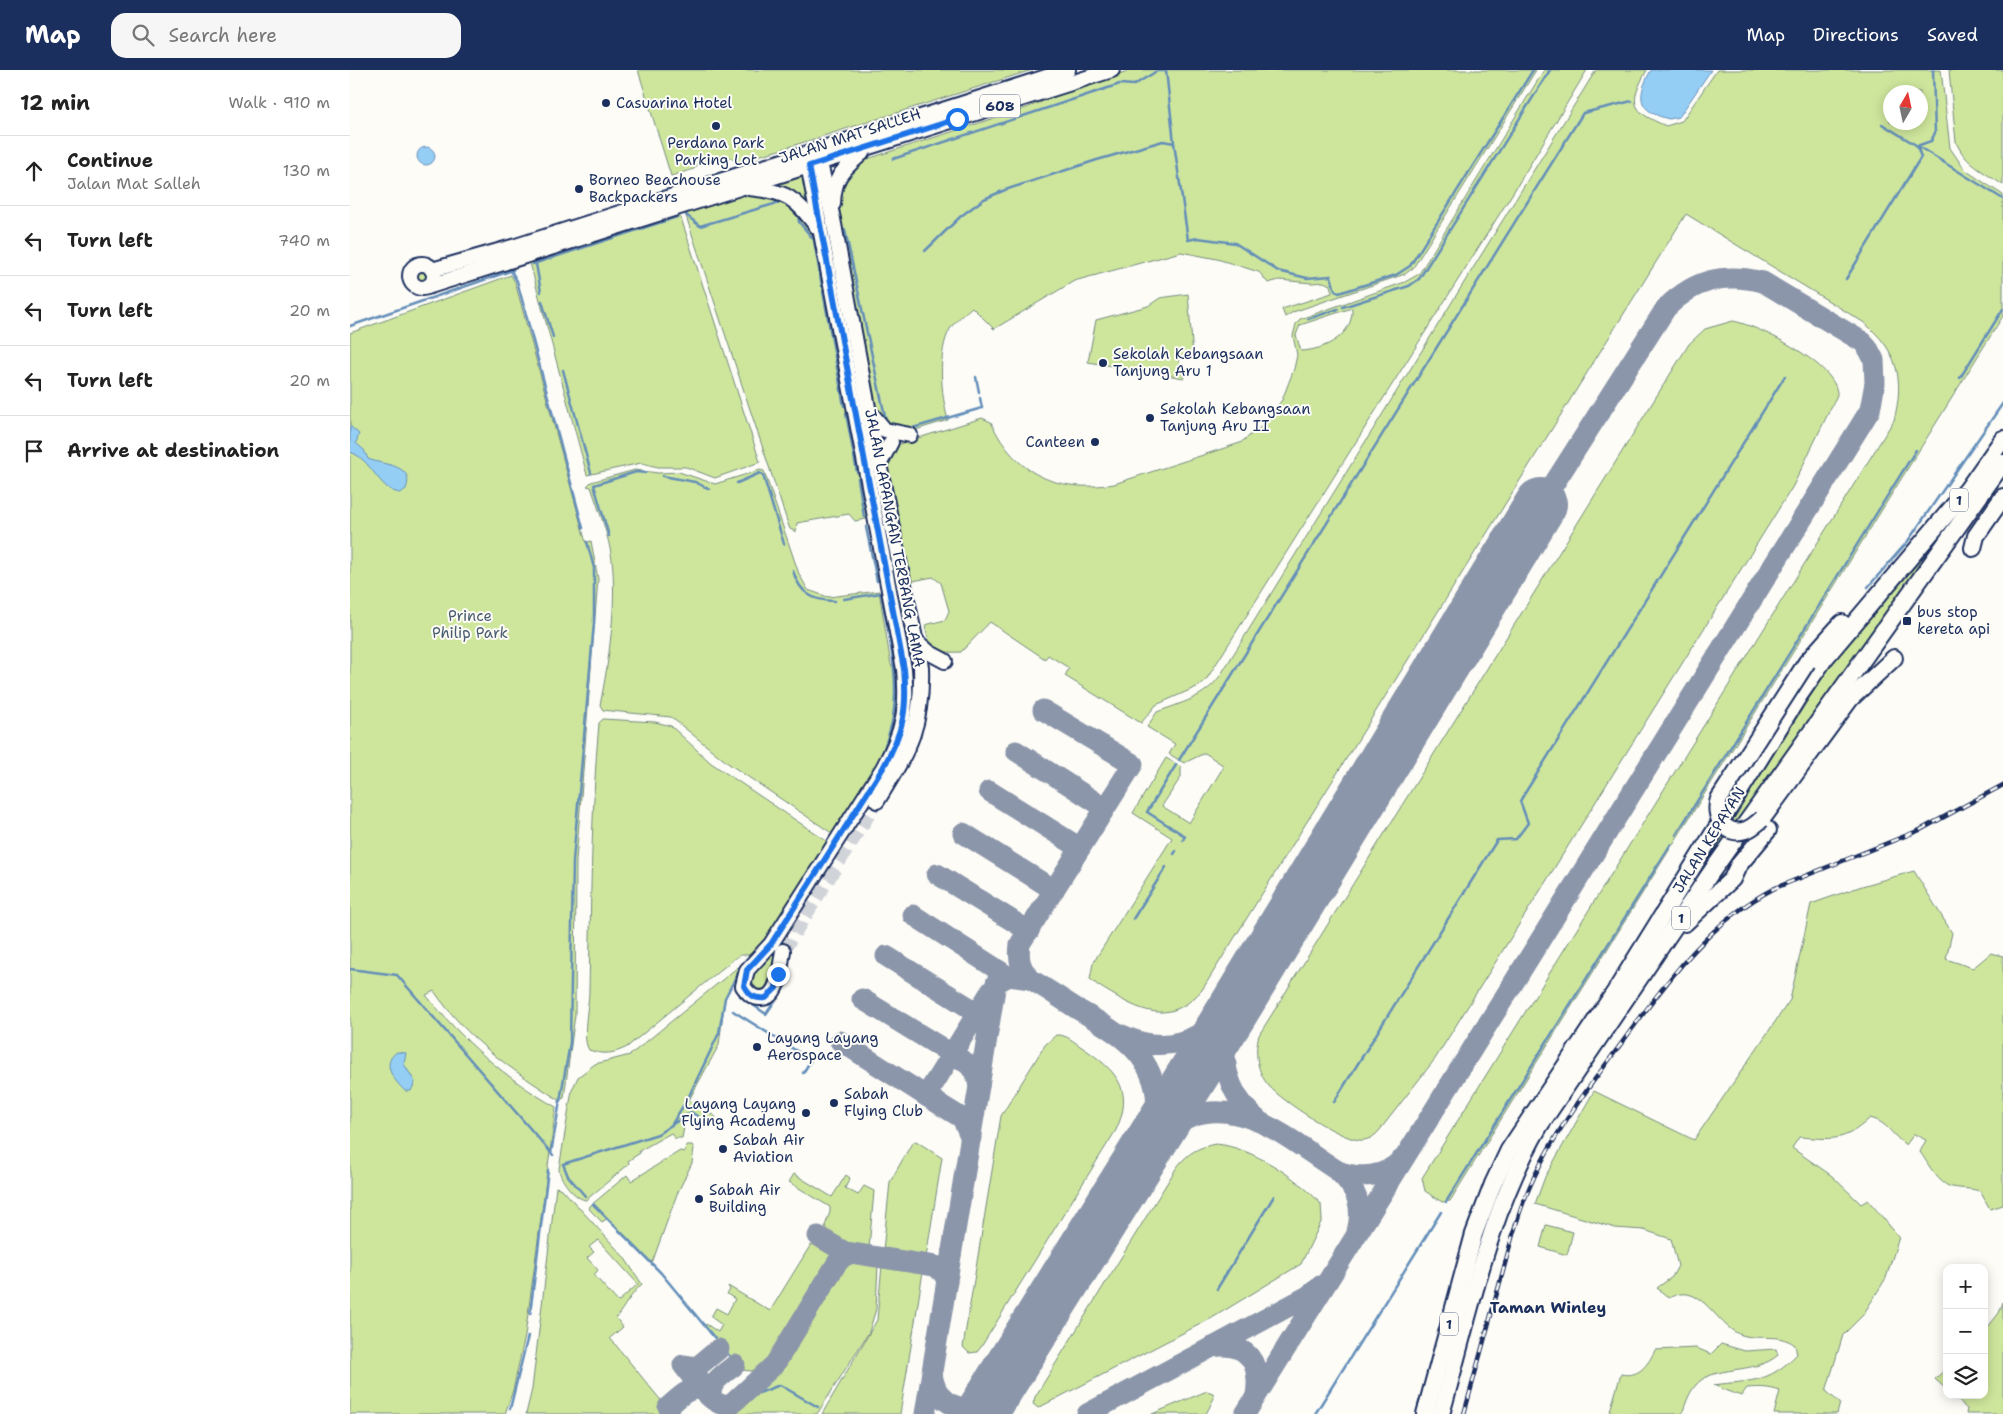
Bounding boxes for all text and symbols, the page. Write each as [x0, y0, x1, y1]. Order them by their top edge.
search box [111, 13, 461, 58]
text: Map [25, 19, 81, 51]
icon: search [129, 21, 157, 49]
text: Search here [169, 23, 277, 48]
text: Map [1747, 23, 1785, 47]
text: Directions [1813, 23, 1899, 47]
text: Saved [1927, 23, 1978, 47]
north arrow [1883, 85, 1928, 130]
text: 12 min [20, 89, 90, 117]
text: Walk · 910 m [229, 92, 330, 113]
place label: Casuarina Hotel [616, 93, 733, 113]
road number: 608 [980, 94, 1020, 118]
marker: Casuarina Hotel [600, 97, 612, 109]
street label: JALAN MAT SALLEH [777, 104, 923, 168]
route start [946, 108, 969, 131]
marker: Perdana Park Parking Lot [710, 120, 722, 132]
place label: Perdana Park Parking Lot [667, 133, 765, 170]
text: Continue [67, 148, 153, 173]
icon: ahead [20, 157, 48, 185]
text: 130 m [283, 160, 330, 181]
place label: Borneo Beachouse Backpackers [589, 170, 721, 207]
text: Jalan Mat Salleh [67, 173, 201, 194]
marker: Borneo Beachouse Backpackers [573, 183, 585, 195]
icon: left [20, 227, 48, 255]
text: Turn left [67, 228, 153, 253]
text: 740 m [278, 230, 330, 251]
icon: left [20, 297, 48, 325]
text: Turn left [67, 298, 153, 323]
text: 20 m [289, 300, 330, 321]
place label: Sekolah Kebangsaan Tanjung Aru 1 [1113, 344, 1263, 381]
marker: Sekolah Kebangsaan Tanjung Aru 1 [1097, 357, 1109, 369]
icon: left [20, 367, 48, 395]
text: Turn left [67, 368, 153, 393]
text: 20 m [289, 370, 330, 391]
place label: Sekolah Kebangsaan Tanjung Aru II [1160, 399, 1310, 436]
street label: JALAN LAPANGAN TERBANG LAMA [860, 407, 930, 669]
marker: Sekolah Kebangsaan Tanjung Aru II [1144, 412, 1156, 424]
place label: Canteen [1026, 432, 1085, 452]
marker: Canteen [1089, 436, 1101, 448]
icon: arrive [20, 437, 48, 465]
text: Arrive at destination [67, 438, 279, 463]
road number: 1 [1950, 488, 1968, 512]
place label: bus stop kereta api [1917, 602, 1990, 639]
park label: Prince Philip Park [432, 606, 508, 643]
marker: bus stop kereta api [1901, 615, 1913, 627]
street label: JALAN KEPAYAN [1668, 783, 1750, 897]
road number: 1 [1672, 906, 1690, 930]
route end [767, 963, 790, 986]
place label: Layang Layang Aerospace [767, 1028, 879, 1065]
marker: Layang Layang Aerospace [751, 1041, 763, 1053]
place label: Sabah Flying Club [844, 1084, 923, 1121]
place label: Layang Layang Flying Academy [681, 1094, 796, 1131]
marker: Sabah Flying Club [828, 1097, 840, 1109]
marker: Layang Layang Flying Academy [800, 1107, 812, 1119]
place label: Sabah Air Aviation [733, 1130, 805, 1167]
marker: Sabah Air Aviation [717, 1143, 729, 1155]
place label: Sabah Air Building [709, 1180, 781, 1217]
marker: Sabah Air Building [693, 1193, 705, 1205]
map controls [1943, 1264, 1988, 1399]
button: + [1943, 1264, 1988, 1309]
district label: Taman Winley [1490, 1297, 1606, 1318]
button: − [1943, 1309, 1988, 1354]
road number: 1 [1440, 1312, 1458, 1336]
button: layers [1943, 1354, 1988, 1399]

